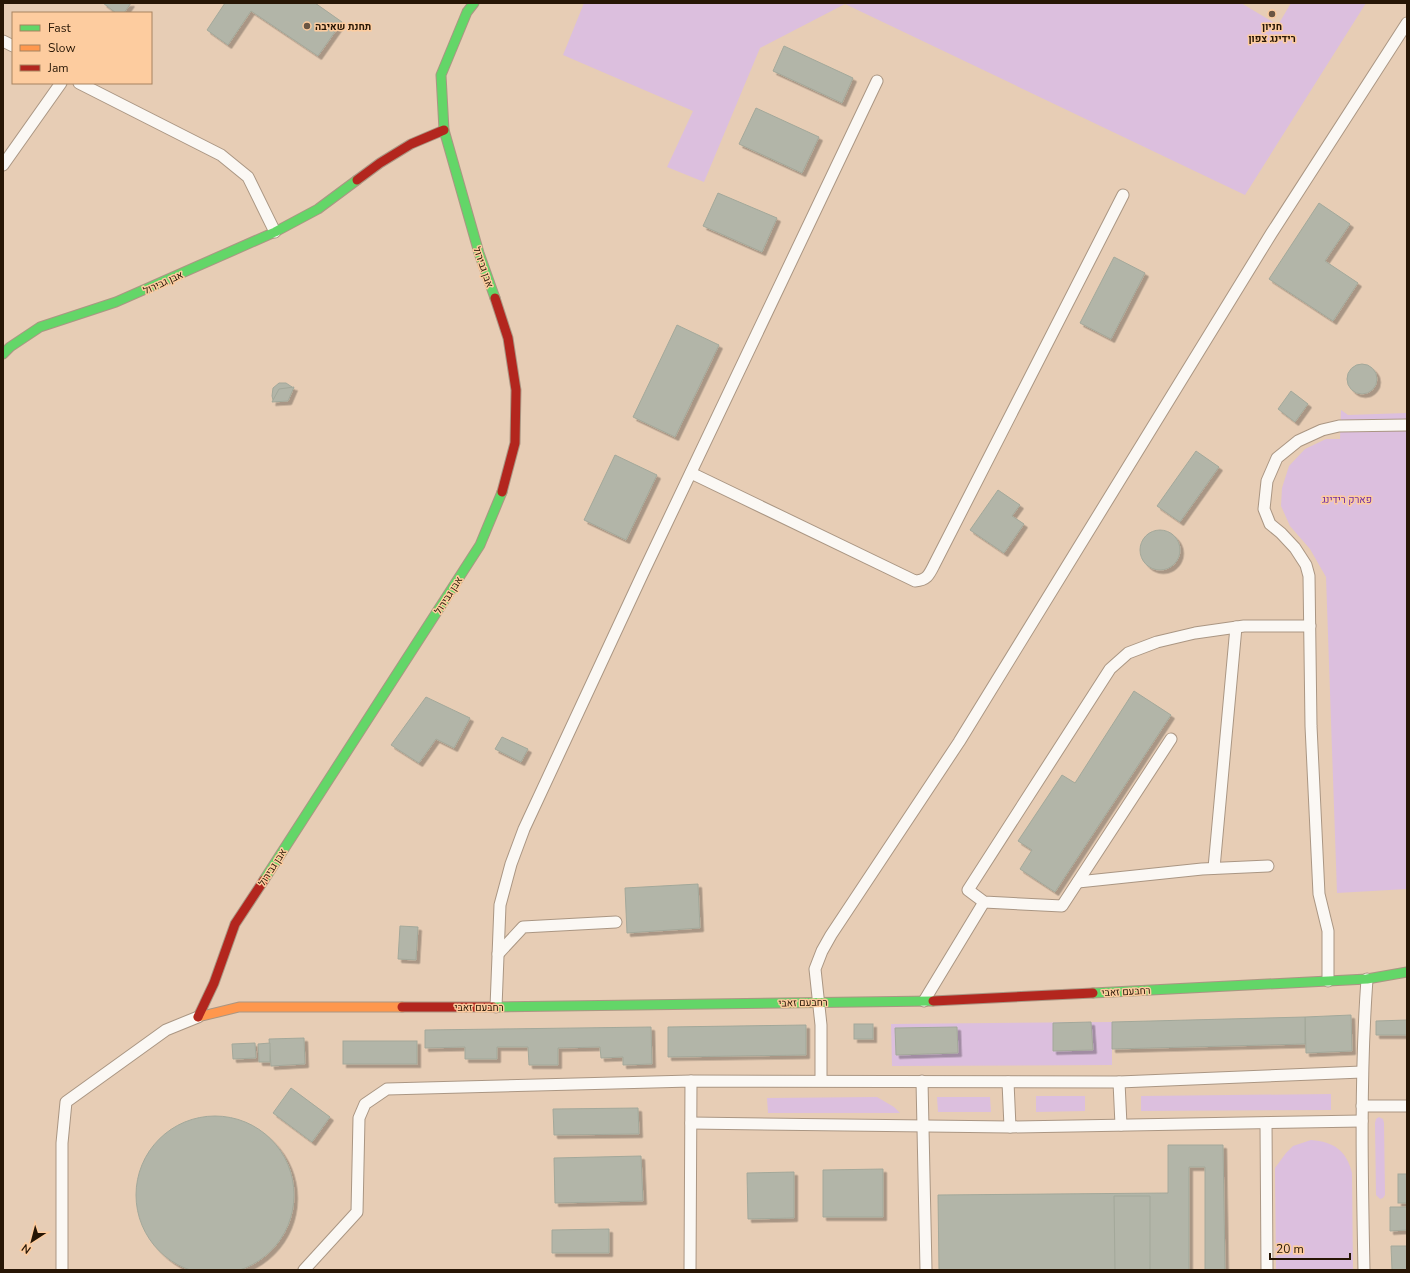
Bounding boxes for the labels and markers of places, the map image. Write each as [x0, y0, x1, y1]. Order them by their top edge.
marker: חניון רידינג צפון [1267, 9, 1277, 19]
place label: תחנת שאיבה [315, 20, 371, 34]
place label: חניון רידינג צפון [1248, 20, 1296, 46]
marker: תחנת שאיבה [302, 21, 312, 31]

